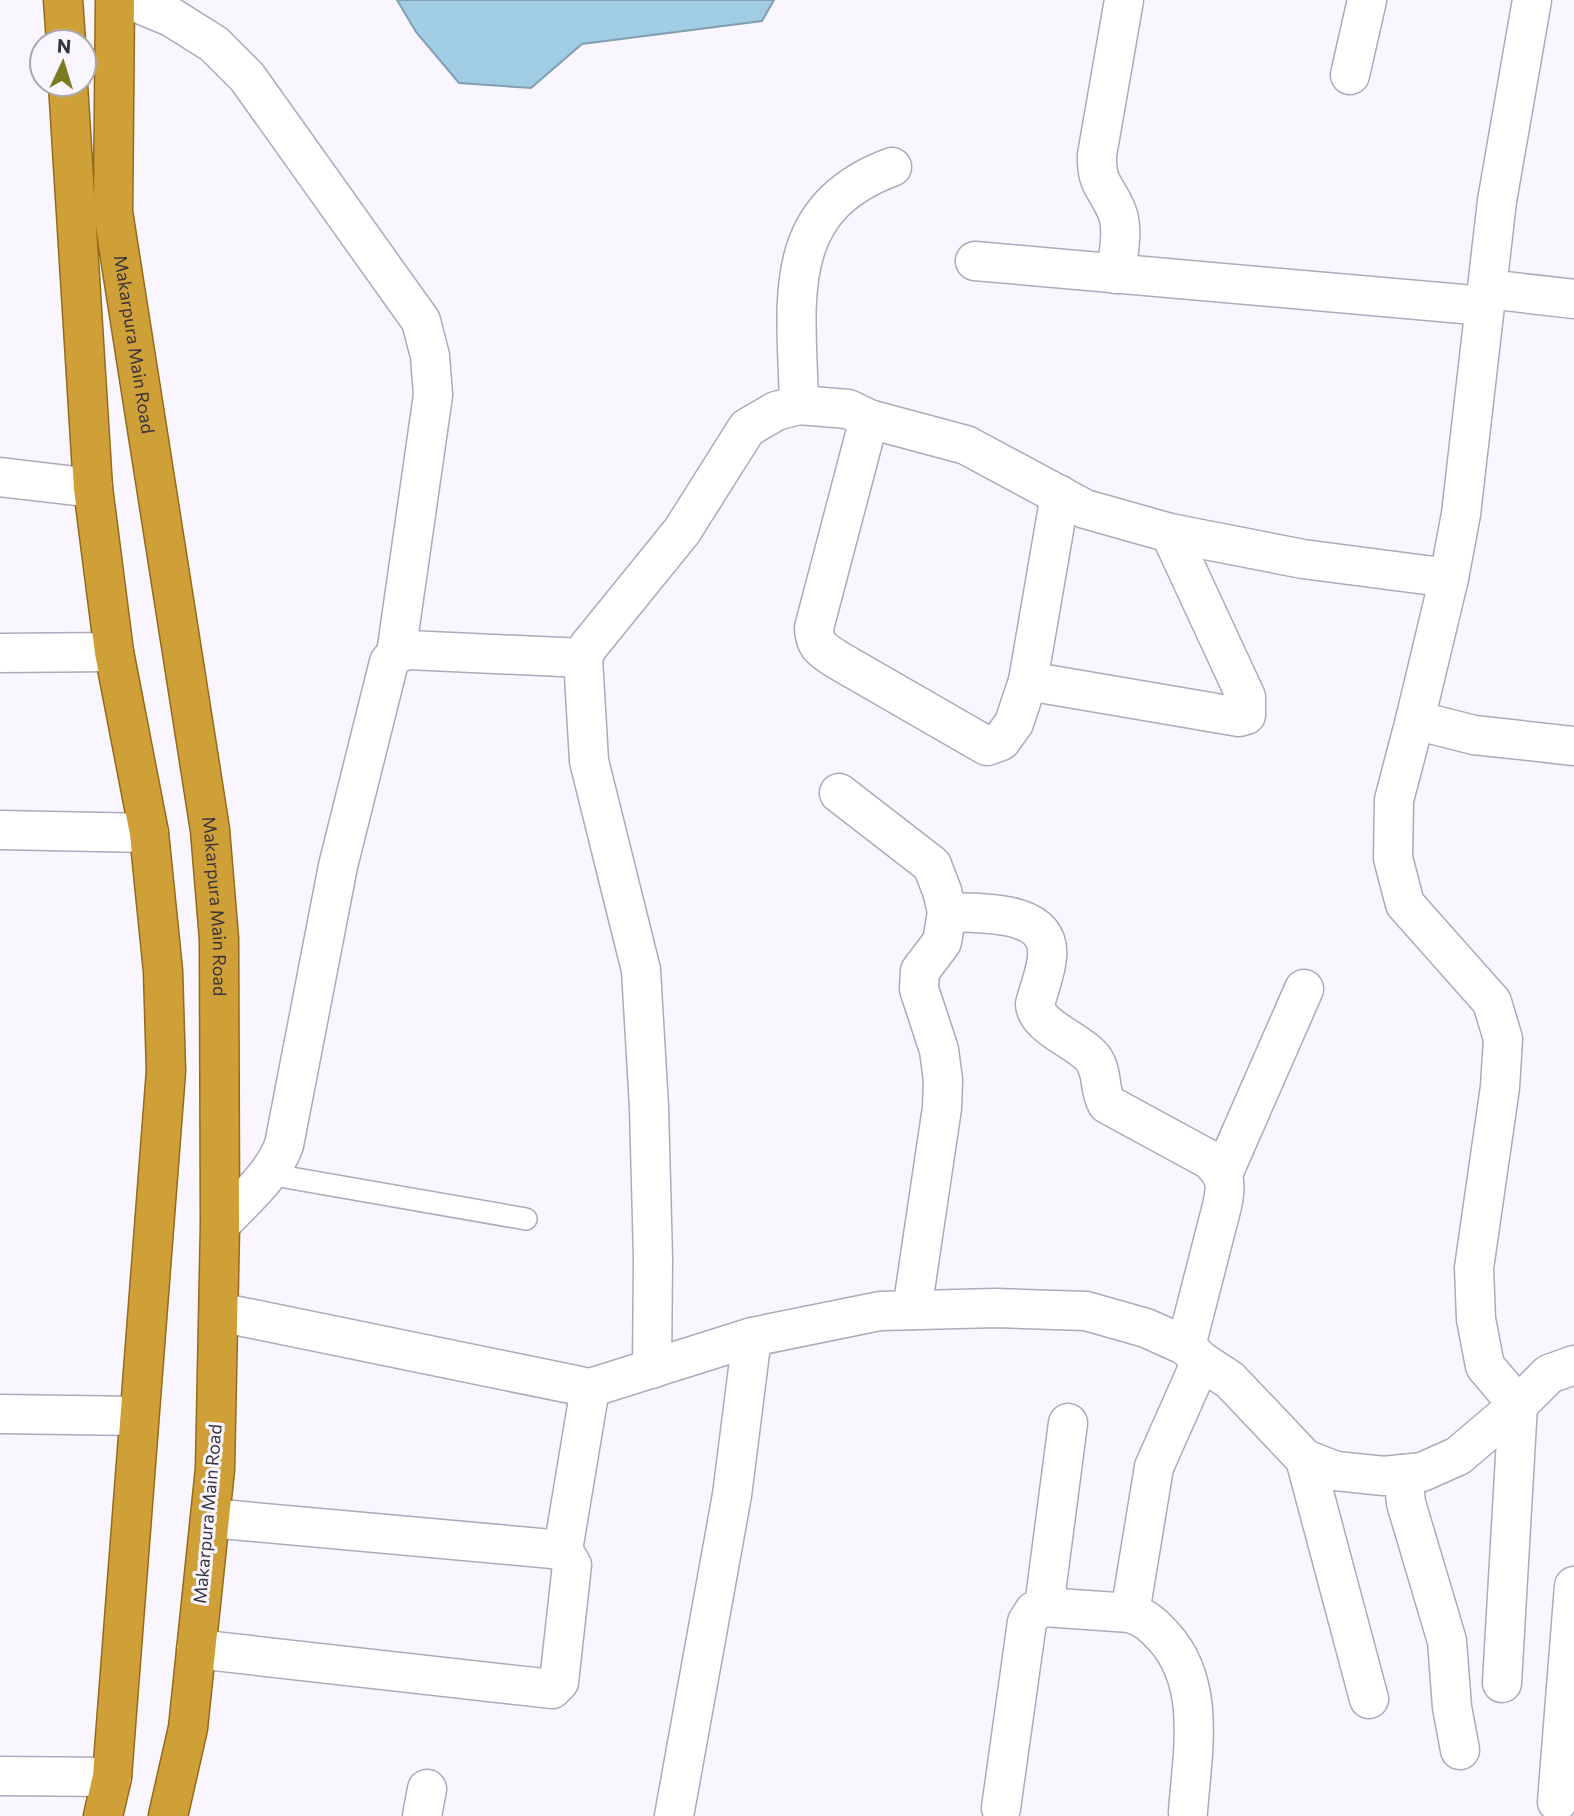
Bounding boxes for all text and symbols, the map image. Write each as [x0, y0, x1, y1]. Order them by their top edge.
north arrow [28, 28, 98, 98]
text: N [56, 34, 72, 58]
street label: Makarpura Main Road [110, 253, 160, 435]
street label: Makarpura Main Road [198, 814, 231, 996]
street label: Makarpura Main Road [188, 1423, 226, 1605]

